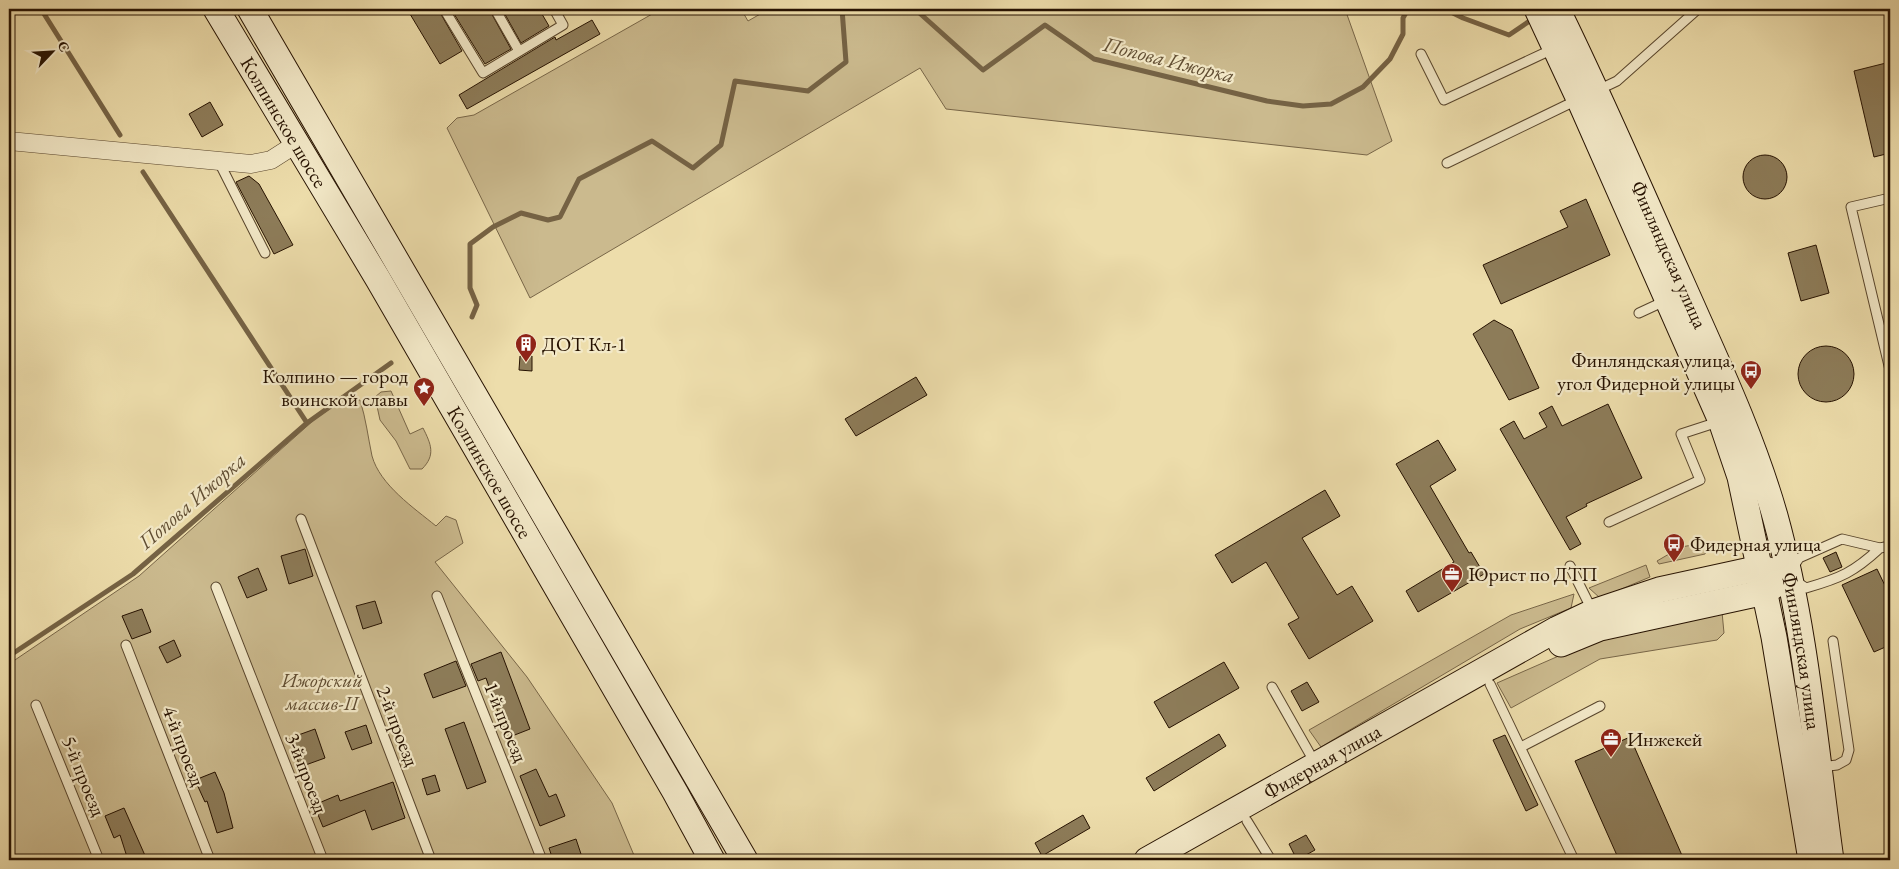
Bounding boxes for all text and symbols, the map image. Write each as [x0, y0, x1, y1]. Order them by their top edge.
north arrow [28, 28, 78, 78]
water label: Попова Ижорка [1100, 30, 1237, 89]
text: С [54, 38, 74, 55]
street label: Колпинское шоссе [235, 52, 333, 193]
street label: Финляндская улица [1625, 177, 1713, 333]
place label: ДОТ Кл-1 [542, 331, 626, 357]
building icon: ДОТ Кл-1 [514, 332, 538, 363]
place label: Финляндская улица, угол Фидерной улицы [1557, 347, 1735, 396]
bus stop icon: Финляндская улица, угол Фидерной улицы [1739, 359, 1763, 390]
place label: Колпино — город воинской славы [262, 363, 408, 412]
place icon: Колпино — город воинской славы [412, 376, 436, 407]
street label: Колпинское шоссе [441, 401, 538, 543]
water label: Попова Ижорка [131, 446, 251, 555]
place label: Фидерная улица [1690, 531, 1821, 557]
bus stop icon: Фидерная улица [1662, 532, 1686, 563]
place label: Юрист по ДТП [1468, 561, 1598, 587]
office icon: Юрист по ДТП [1440, 562, 1464, 593]
street label: Финляндская улица [1776, 570, 1827, 731]
park label: Ижорский массив-II [280, 667, 363, 716]
street label: 1-й проезд [478, 678, 534, 766]
street label: 2-й проезд [371, 682, 425, 770]
street label: 4-й проезд [157, 702, 211, 790]
street label: Фидерная улица [1259, 718, 1386, 805]
place label: Инжекей [1627, 726, 1703, 752]
office icon: Инжекей [1599, 727, 1623, 758]
street label: 3-й проезд [280, 729, 334, 817]
street label: 5-й проезд [56, 732, 112, 820]

